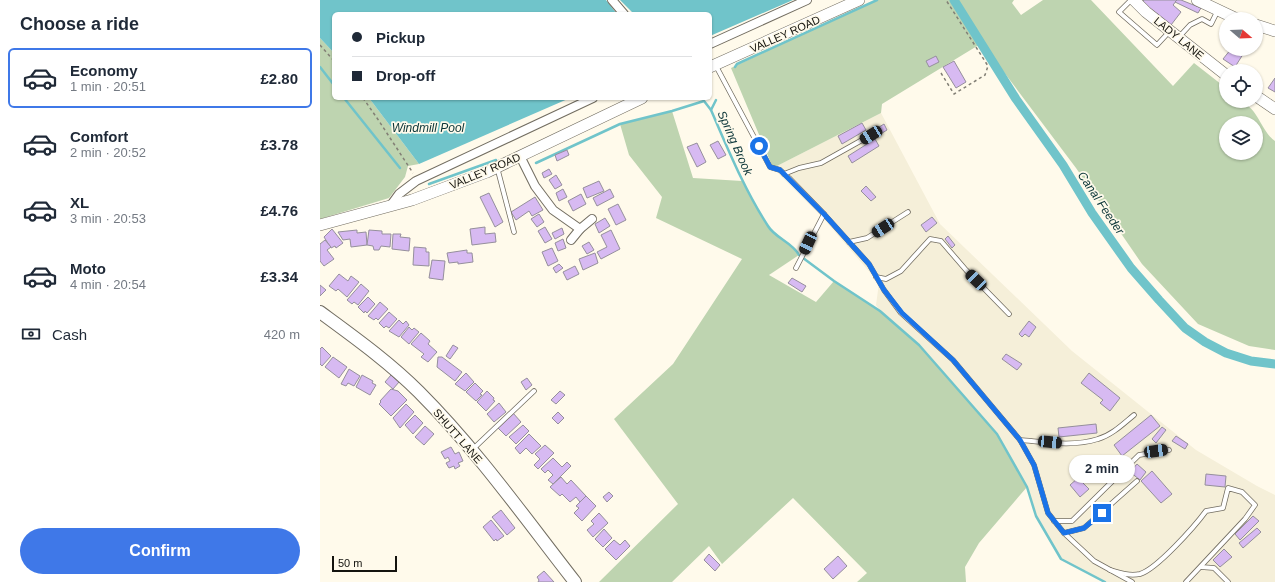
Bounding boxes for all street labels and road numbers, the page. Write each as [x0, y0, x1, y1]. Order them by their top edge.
street label: VALLEY ROAD [748, 13, 822, 55]
street label: LADY LANE [1152, 14, 1206, 62]
street label: VALLEY ROAD [448, 151, 522, 191]
street label: SHUTT LANE [431, 406, 485, 466]

